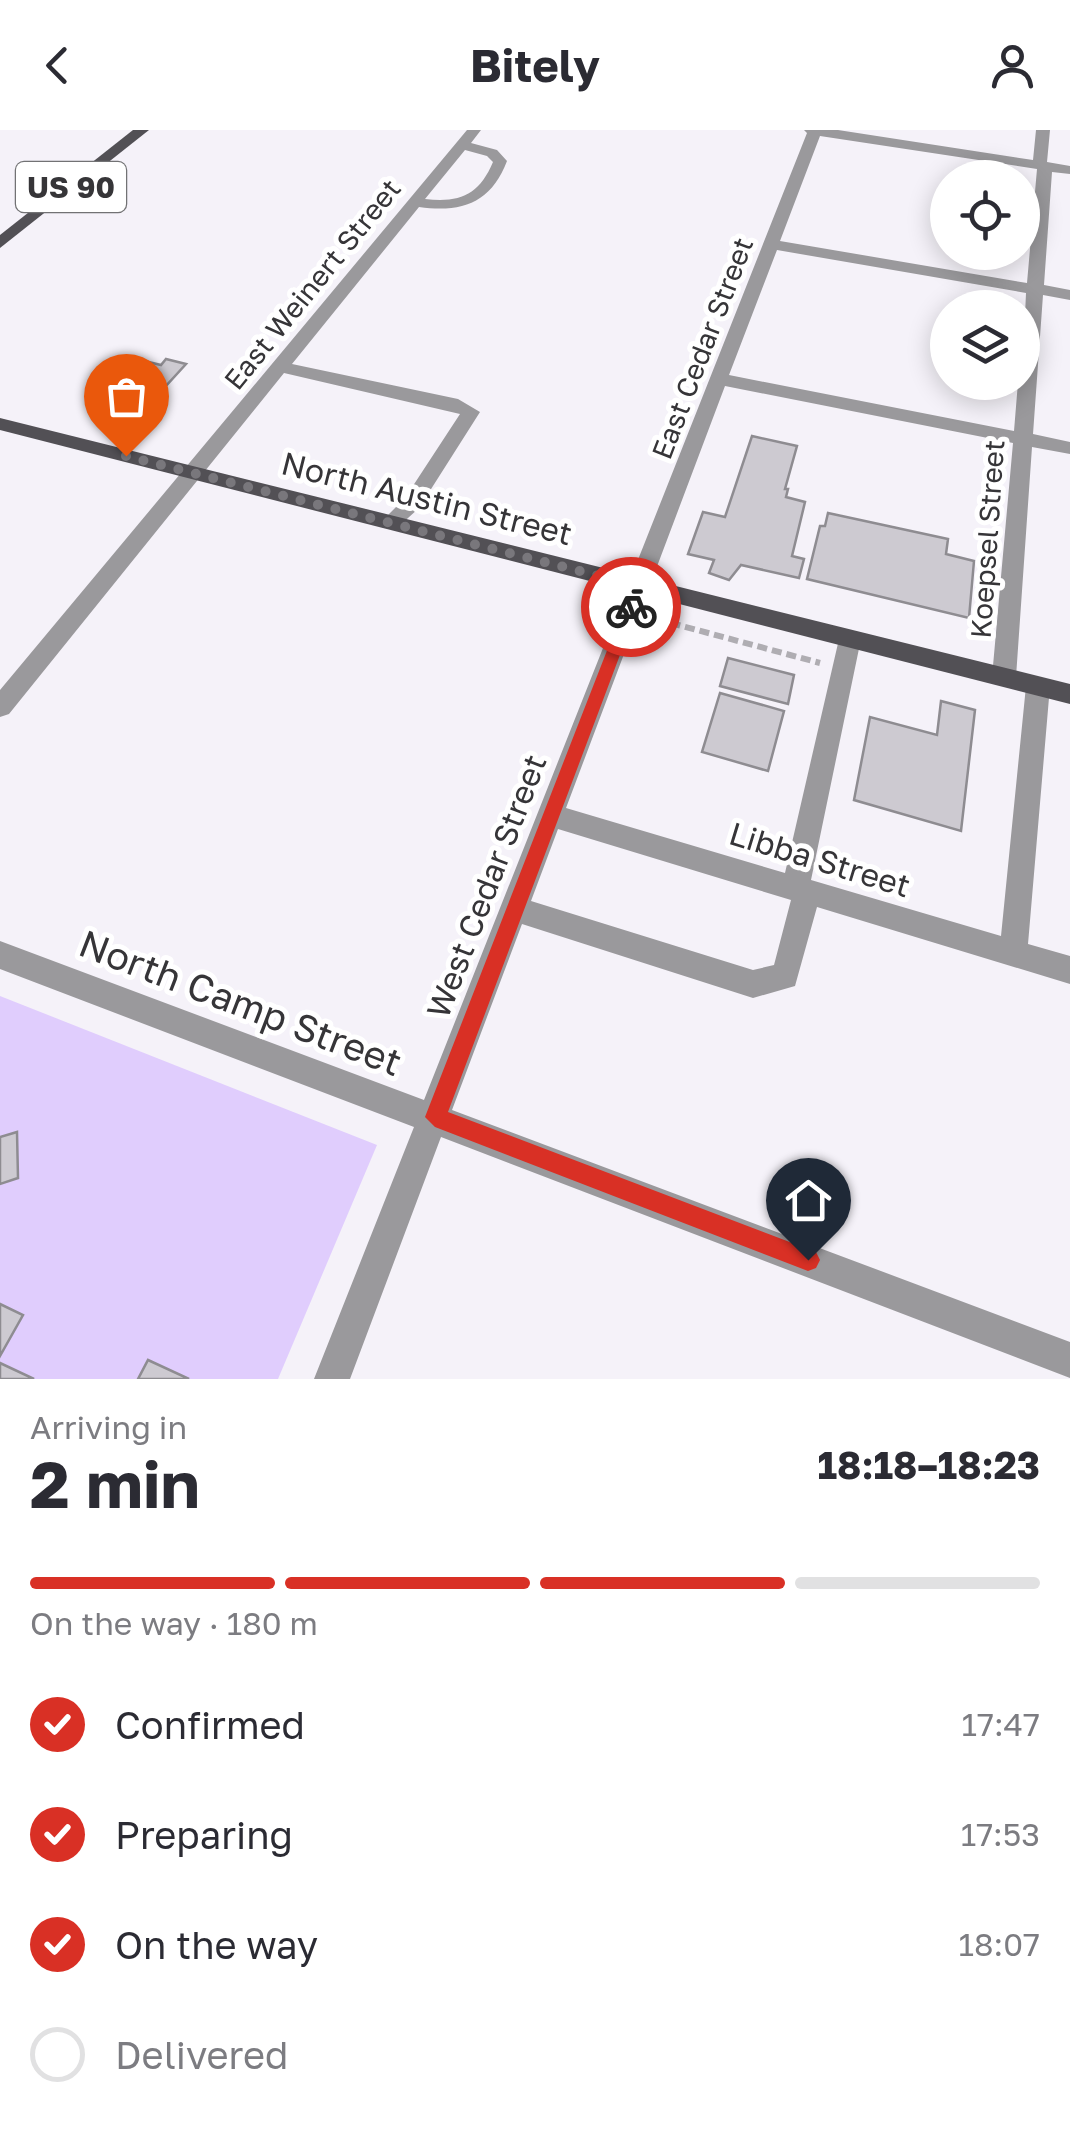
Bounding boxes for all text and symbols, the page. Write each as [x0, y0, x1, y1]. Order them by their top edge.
icon: back [30, 38, 85, 93]
text: Bitely [470, 38, 600, 92]
icon: person [985, 38, 1040, 93]
map controls [930, 160, 1040, 400]
button: locate [930, 160, 1040, 270]
road number: US 90 [16, 162, 126, 212]
street label: East Weinert Street [217, 172, 407, 396]
street label: East Cedar Street [645, 232, 759, 464]
button: layers [930, 290, 1040, 400]
pin [84, 354, 169, 457]
icon: bag [99, 369, 154, 424]
street label: Koepsel Street [964, 439, 1010, 639]
street label: North Austin Street [278, 444, 576, 552]
courier [581, 557, 681, 657]
icon: bike [604, 580, 659, 635]
street label: West Cedar Street [418, 749, 554, 1023]
street label: Libba Street [725, 813, 915, 905]
street label: North Camp Street [73, 920, 409, 1084]
pin [766, 1158, 851, 1261]
icon: home [781, 1173, 836, 1228]
text: Arriving in [30, 1408, 187, 1446]
text: 18:18–18:23 [818, 1442, 1040, 1487]
text: 2 min [30, 1444, 200, 1522]
text: On the way · 180 m [30, 1604, 318, 1642]
icon: check [30, 1697, 85, 1752]
text: Confirmed [115, 1702, 305, 1747]
text: 17:47 [961, 1705, 1040, 1743]
icon: check [30, 1807, 85, 1862]
text: Preparing [115, 1812, 293, 1857]
text: 17:53 [961, 1815, 1040, 1853]
icon: check [30, 1917, 85, 1972]
text: On the way [115, 1922, 318, 1967]
text: 18:07 [959, 1925, 1040, 1963]
text: Delivered [115, 2032, 288, 2077]

